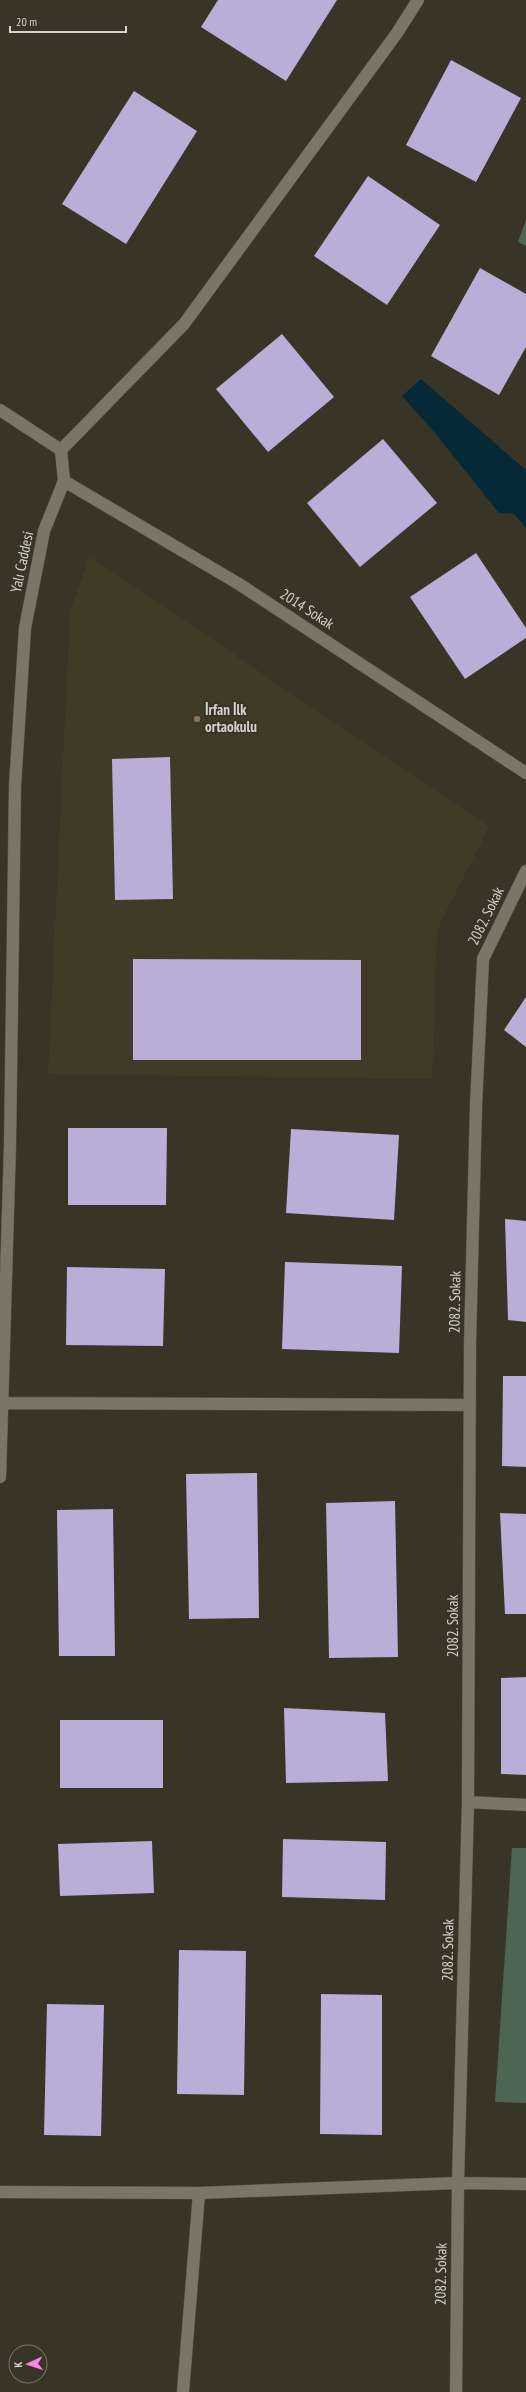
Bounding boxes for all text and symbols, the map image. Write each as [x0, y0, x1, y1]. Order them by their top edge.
scale bar [10, 8, 126, 34]
text: 20 m [16, 14, 37, 29]
street label: Yalı Caddesi [6, 530, 37, 594]
street label: 2014 Sokak [277, 584, 338, 633]
place label: İrfan İlk ortaokulu [205, 700, 257, 736]
marker: İrfan İlk ortaokulu [192, 714, 202, 724]
street label: 2082. Sokak [463, 883, 508, 948]
street label: 2082. Sokak [444, 1270, 465, 1333]
street label: 2082. Sokak [443, 1595, 462, 1657]
street label: 2082. Sokak [437, 1918, 458, 1981]
street label: 2082. Sokak [430, 2242, 451, 2305]
north arrow [8, 2344, 48, 2384]
text: K [11, 2361, 25, 2368]

